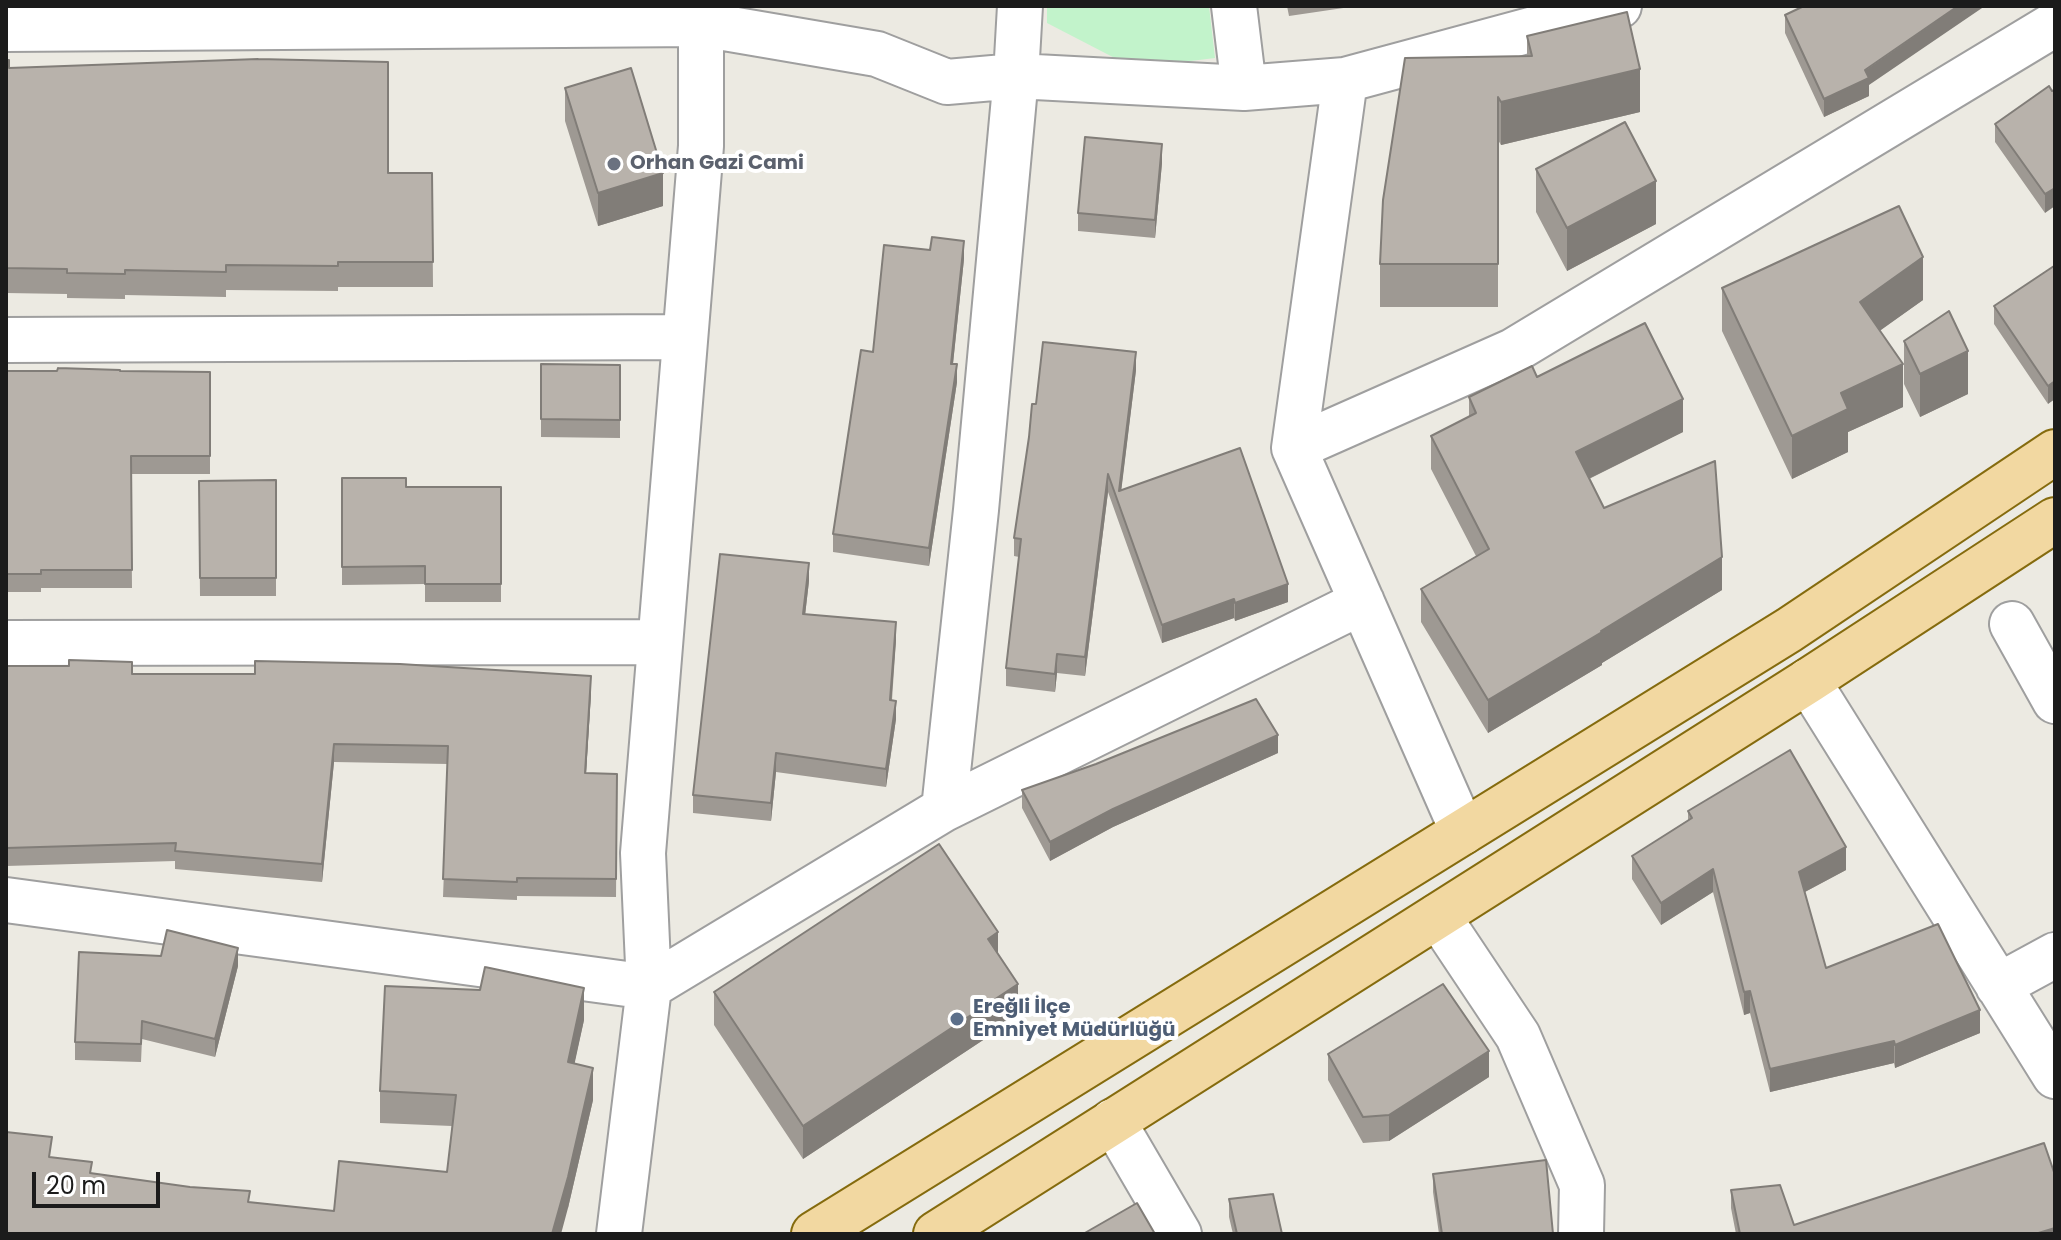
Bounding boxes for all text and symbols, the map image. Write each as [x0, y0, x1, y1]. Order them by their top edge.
place label: Orhan Gazi Cami [630, 152, 804, 176]
marker: Orhan Gazi Cami [605, 155, 623, 173]
place label: Ereğli İlçe Emniyet Müdürlüğü [973, 996, 1176, 1043]
marker: Ereğli İlçe Emniyet Müdürlüğü [948, 1010, 966, 1028]
scale bar [36, 1156, 164, 1206]
text: 20 m [46, 1169, 106, 1202]

